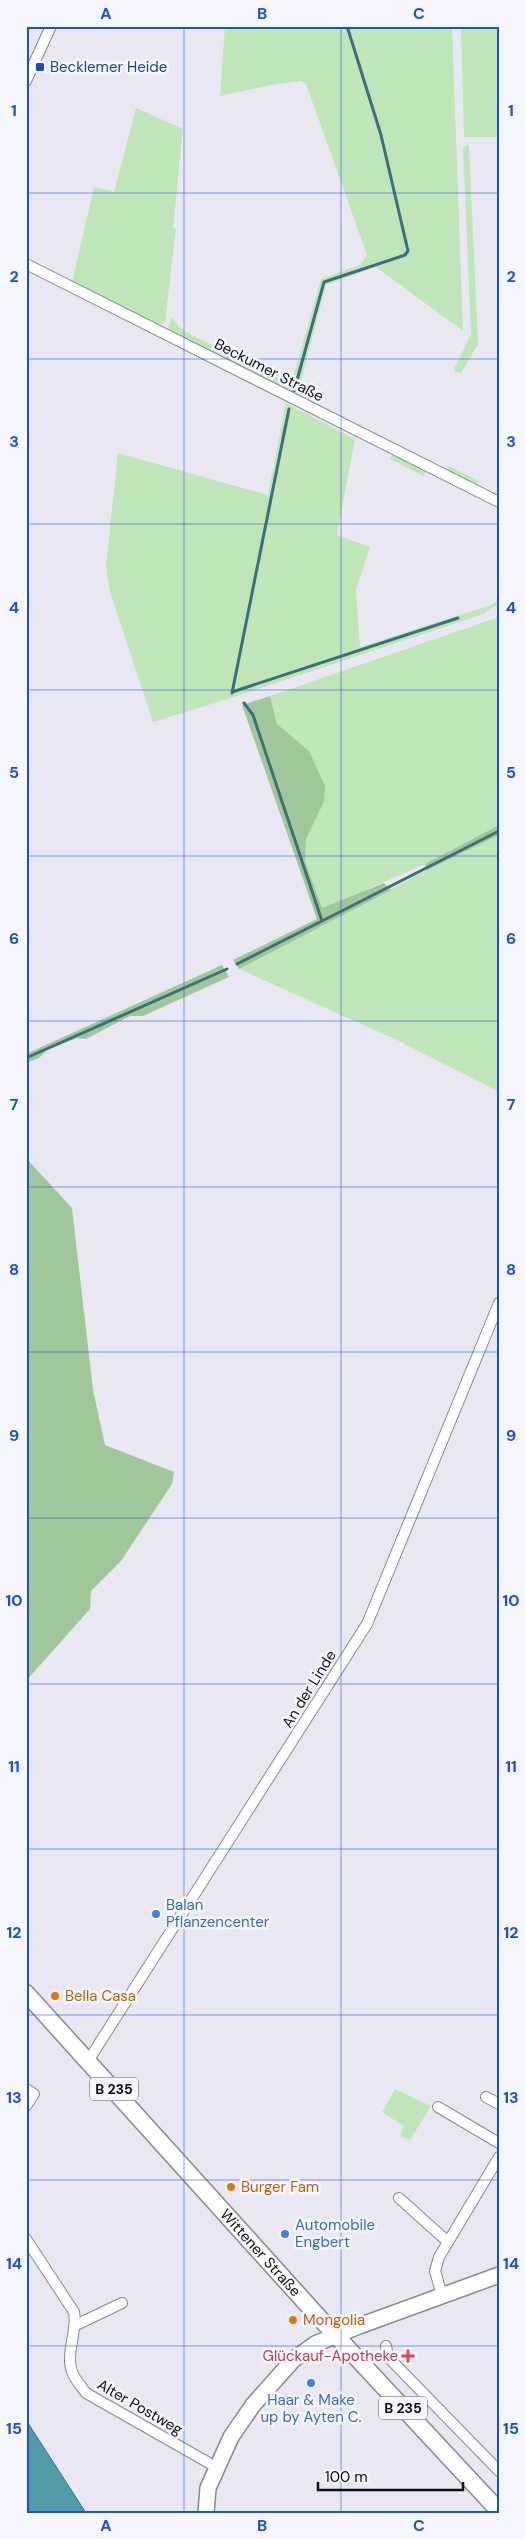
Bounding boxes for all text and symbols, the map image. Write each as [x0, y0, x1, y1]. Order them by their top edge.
text: A [100, 3, 112, 24]
text: B [257, 3, 267, 24]
text: C [413, 3, 425, 24]
place label: Becklemer Heide [50, 57, 167, 77]
marker: Becklemer Heide [34, 61, 46, 73]
text: 1 [11, 100, 17, 121]
text: 1 [508, 100, 514, 121]
text: 2 [9, 266, 19, 287]
text: 2 [506, 266, 516, 287]
street label: Beckumer Straße [211, 334, 327, 406]
text: 3 [9, 431, 19, 452]
text: 3 [506, 431, 516, 452]
text: 4 [9, 597, 19, 618]
text: 4 [506, 597, 516, 618]
text: 5 [9, 762, 19, 783]
text: 5 [506, 762, 516, 783]
text: 6 [9, 928, 19, 949]
text: 6 [506, 928, 516, 949]
text: 7 [10, 1094, 19, 1115]
text: 7 [507, 1094, 516, 1115]
text: 8 [9, 1259, 19, 1280]
text: 8 [506, 1259, 516, 1280]
text: 9 [9, 1425, 19, 1446]
text: 9 [506, 1425, 516, 1446]
text: 10 [5, 1590, 23, 1611]
text: 10 [502, 1590, 520, 1611]
street label: An der Linde [277, 1646, 341, 1732]
text: 11 [8, 1756, 20, 1777]
text: 11 [505, 1756, 517, 1777]
place label: Balan Pflanzencenter [166, 1895, 270, 1932]
marker: Balan Pflanzencenter [150, 1908, 162, 1920]
text: 12 [6, 1922, 22, 1943]
text: 12 [503, 1922, 519, 1943]
place label: Bella Casa [65, 1986, 136, 2006]
marker: Bella Casa [49, 1990, 61, 2002]
road number: B 235 [90, 2078, 138, 2100]
text: 13 [6, 2087, 22, 2108]
text: 13 [503, 2087, 519, 2108]
place label: Burger Fam [241, 2177, 319, 2197]
marker: Burger Fam [225, 2181, 237, 2193]
street label: Wittener Straße [216, 2205, 305, 2301]
place label: Automobile Engbert [295, 2215, 375, 2252]
marker: Automobile Engbert [279, 2228, 291, 2240]
text: 14 [6, 2253, 22, 2274]
text: 14 [503, 2253, 519, 2274]
place label: Mongolia [303, 2310, 365, 2330]
marker: Mongolia [287, 2314, 299, 2326]
place label: Glückauf-Apotheke [263, 2346, 398, 2366]
marker: Glückauf-Apotheke [402, 2350, 414, 2362]
street label: Alter Postweg [94, 2375, 186, 2439]
marker: Haar & Make up by Ayten C. [305, 2377, 317, 2389]
place label: Haar & Make up by Ayten C. [260, 2390, 362, 2427]
road number: B 235 [379, 2396, 427, 2420]
text: 15 [6, 2418, 22, 2439]
text: 15 [503, 2418, 519, 2439]
scale bar [318, 2459, 462, 2491]
text: 100 m [325, 2467, 368, 2487]
text: A [100, 2515, 112, 2536]
text: B [257, 2515, 267, 2536]
text: C [413, 2515, 425, 2536]

